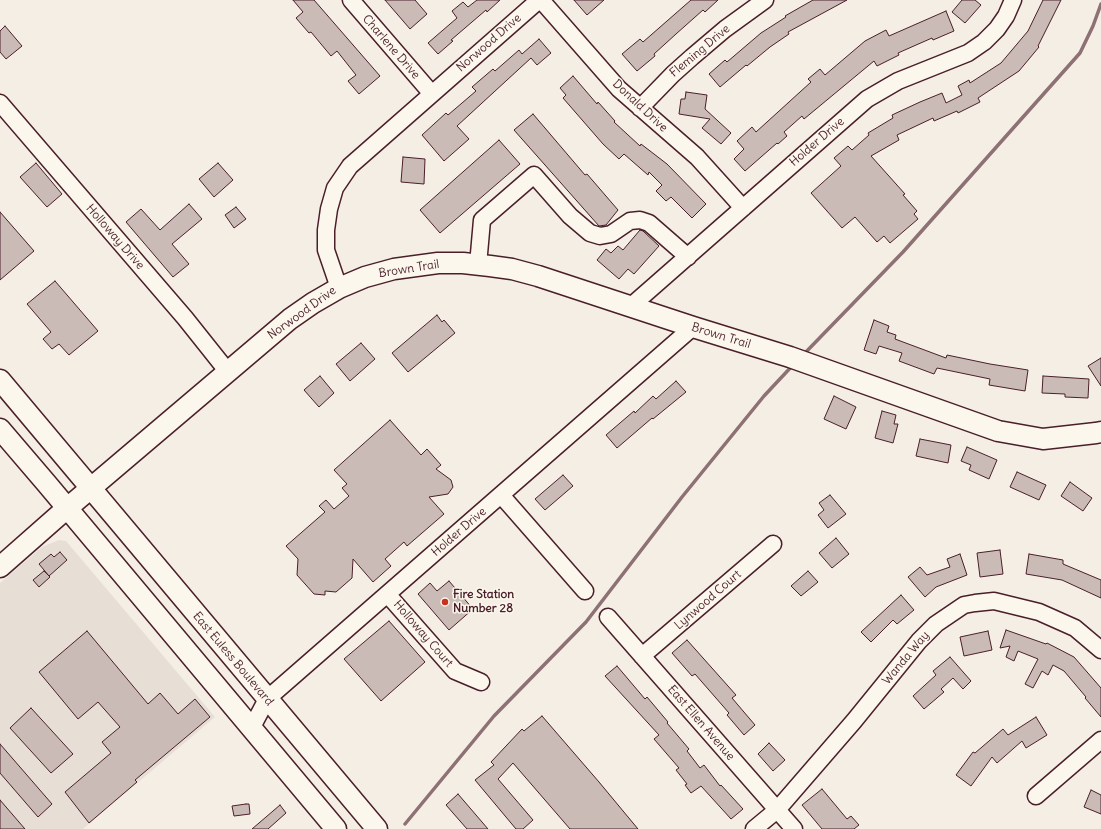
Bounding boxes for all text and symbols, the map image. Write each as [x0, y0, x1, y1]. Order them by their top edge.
street label: Norwood Drive [454, 11, 524, 75]
street label: Charlene Drive [359, 12, 423, 82]
street label: Fleming Drive [667, 22, 733, 80]
street label: Donald Drive [609, 77, 671, 135]
street label: Holder Drive [787, 114, 847, 170]
street label: Holloway Drive [83, 201, 147, 273]
street label: Brown Trail [378, 257, 440, 281]
street label: Norwood Drive [265, 283, 339, 343]
street label: Brown Trail [690, 320, 752, 352]
street label: Holder Drive [429, 504, 489, 560]
street label: Lynwood Court [672, 567, 744, 633]
place label: Fire Station Number 28 [453, 588, 514, 616]
marker: Fire Station Number 28 [440, 597, 450, 607]
street label: Holloway Court [390, 598, 456, 670]
street label: East Euless Boulevard [190, 609, 276, 709]
street label: Wanda Way [880, 628, 932, 688]
street label: East Ellen Avenue [664, 682, 738, 764]

